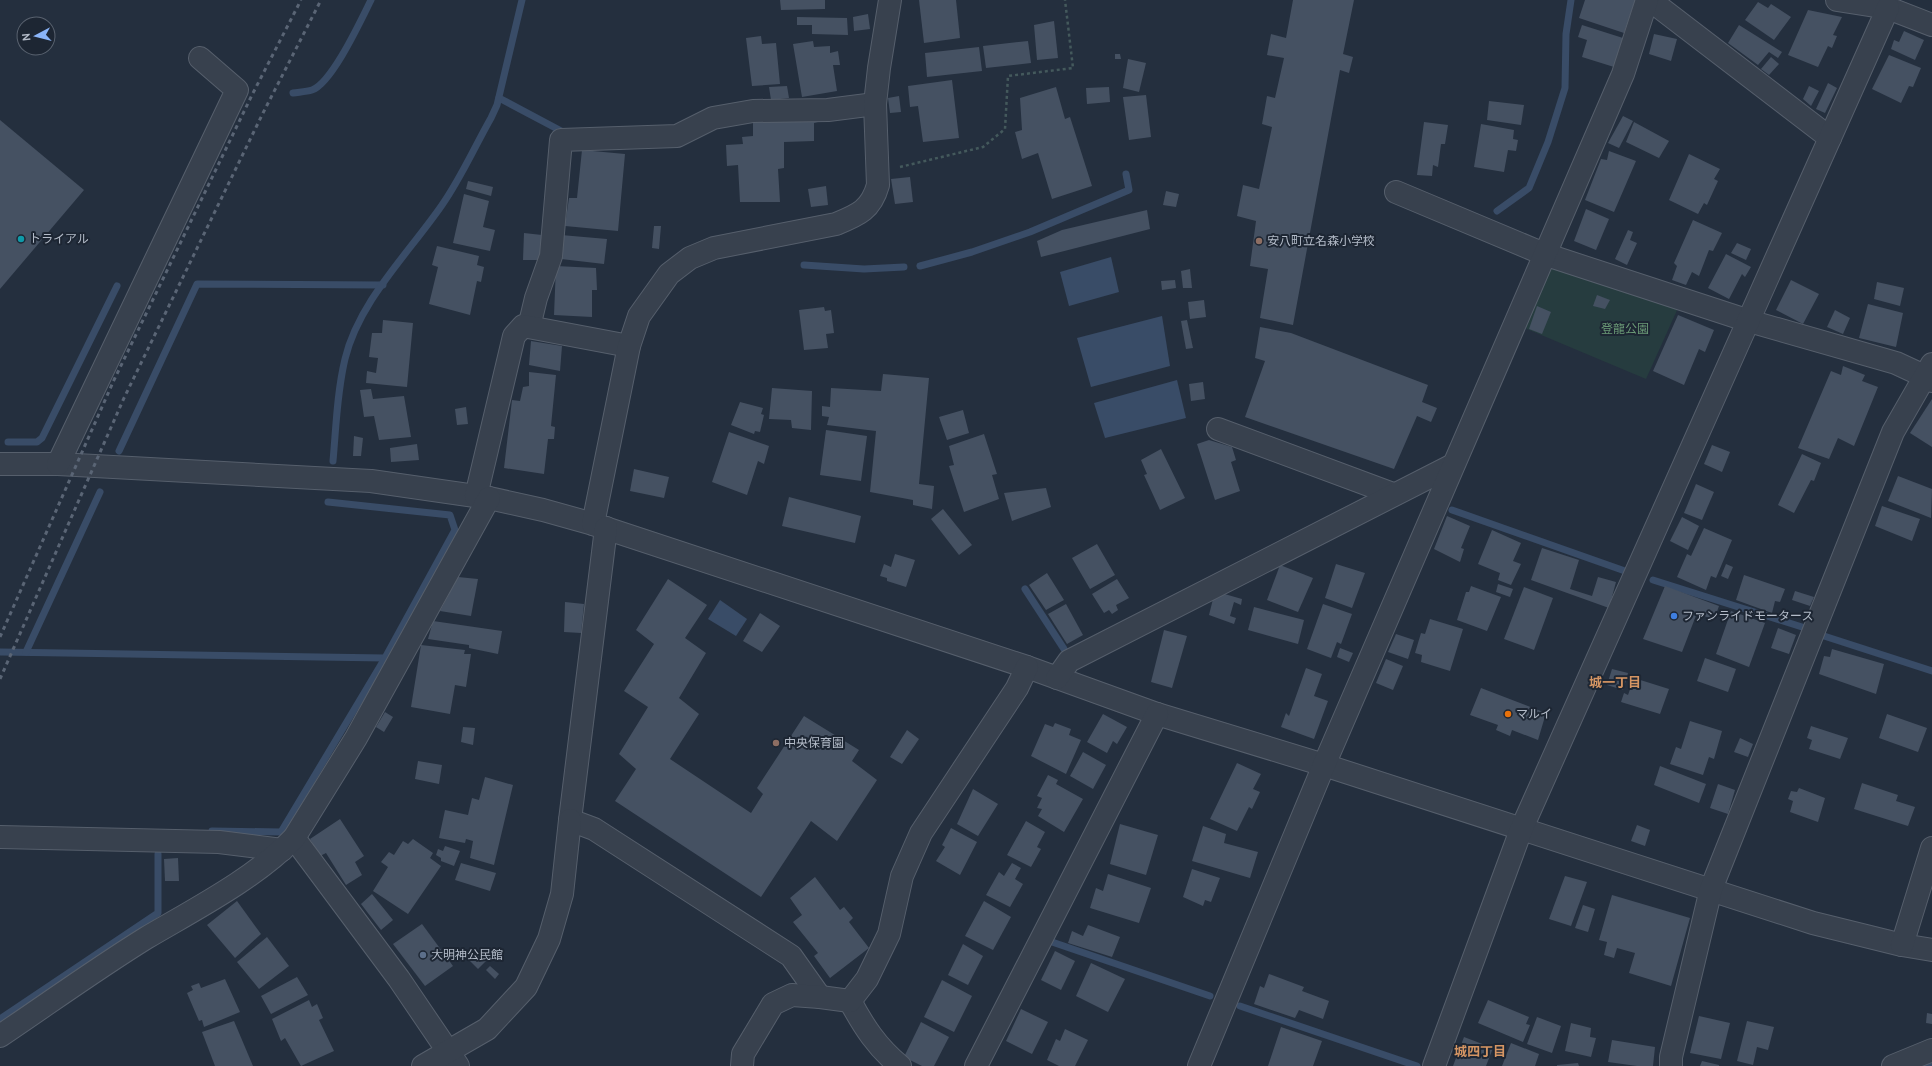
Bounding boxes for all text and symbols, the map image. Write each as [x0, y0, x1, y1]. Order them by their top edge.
north arrow [16, 16, 56, 56]
text: N [19, 33, 33, 42]
place label: トライアル [29, 231, 89, 246]
place label: 安八町立名森小学校 [1267, 233, 1375, 248]
marker: トライアル [16, 234, 26, 244]
marker: 安八町立名森小学校 [1254, 236, 1264, 246]
park label: 登龍公園 [1601, 321, 1649, 336]
place label: ファンライドモータース [1682, 608, 1813, 623]
marker: ファンライドモータース [1669, 611, 1679, 621]
district label: 城一丁目 [1589, 674, 1641, 690]
place label: マルイ [1516, 706, 1552, 721]
marker: マルイ [1503, 709, 1513, 719]
place label: 中央保育園 [784, 735, 844, 750]
marker: 中央保育園 [771, 738, 781, 748]
place label: 大明神公民館 [431, 947, 503, 962]
marker: 大明神公民館 [418, 950, 428, 960]
district label: 城四丁目 [1454, 1043, 1506, 1059]

